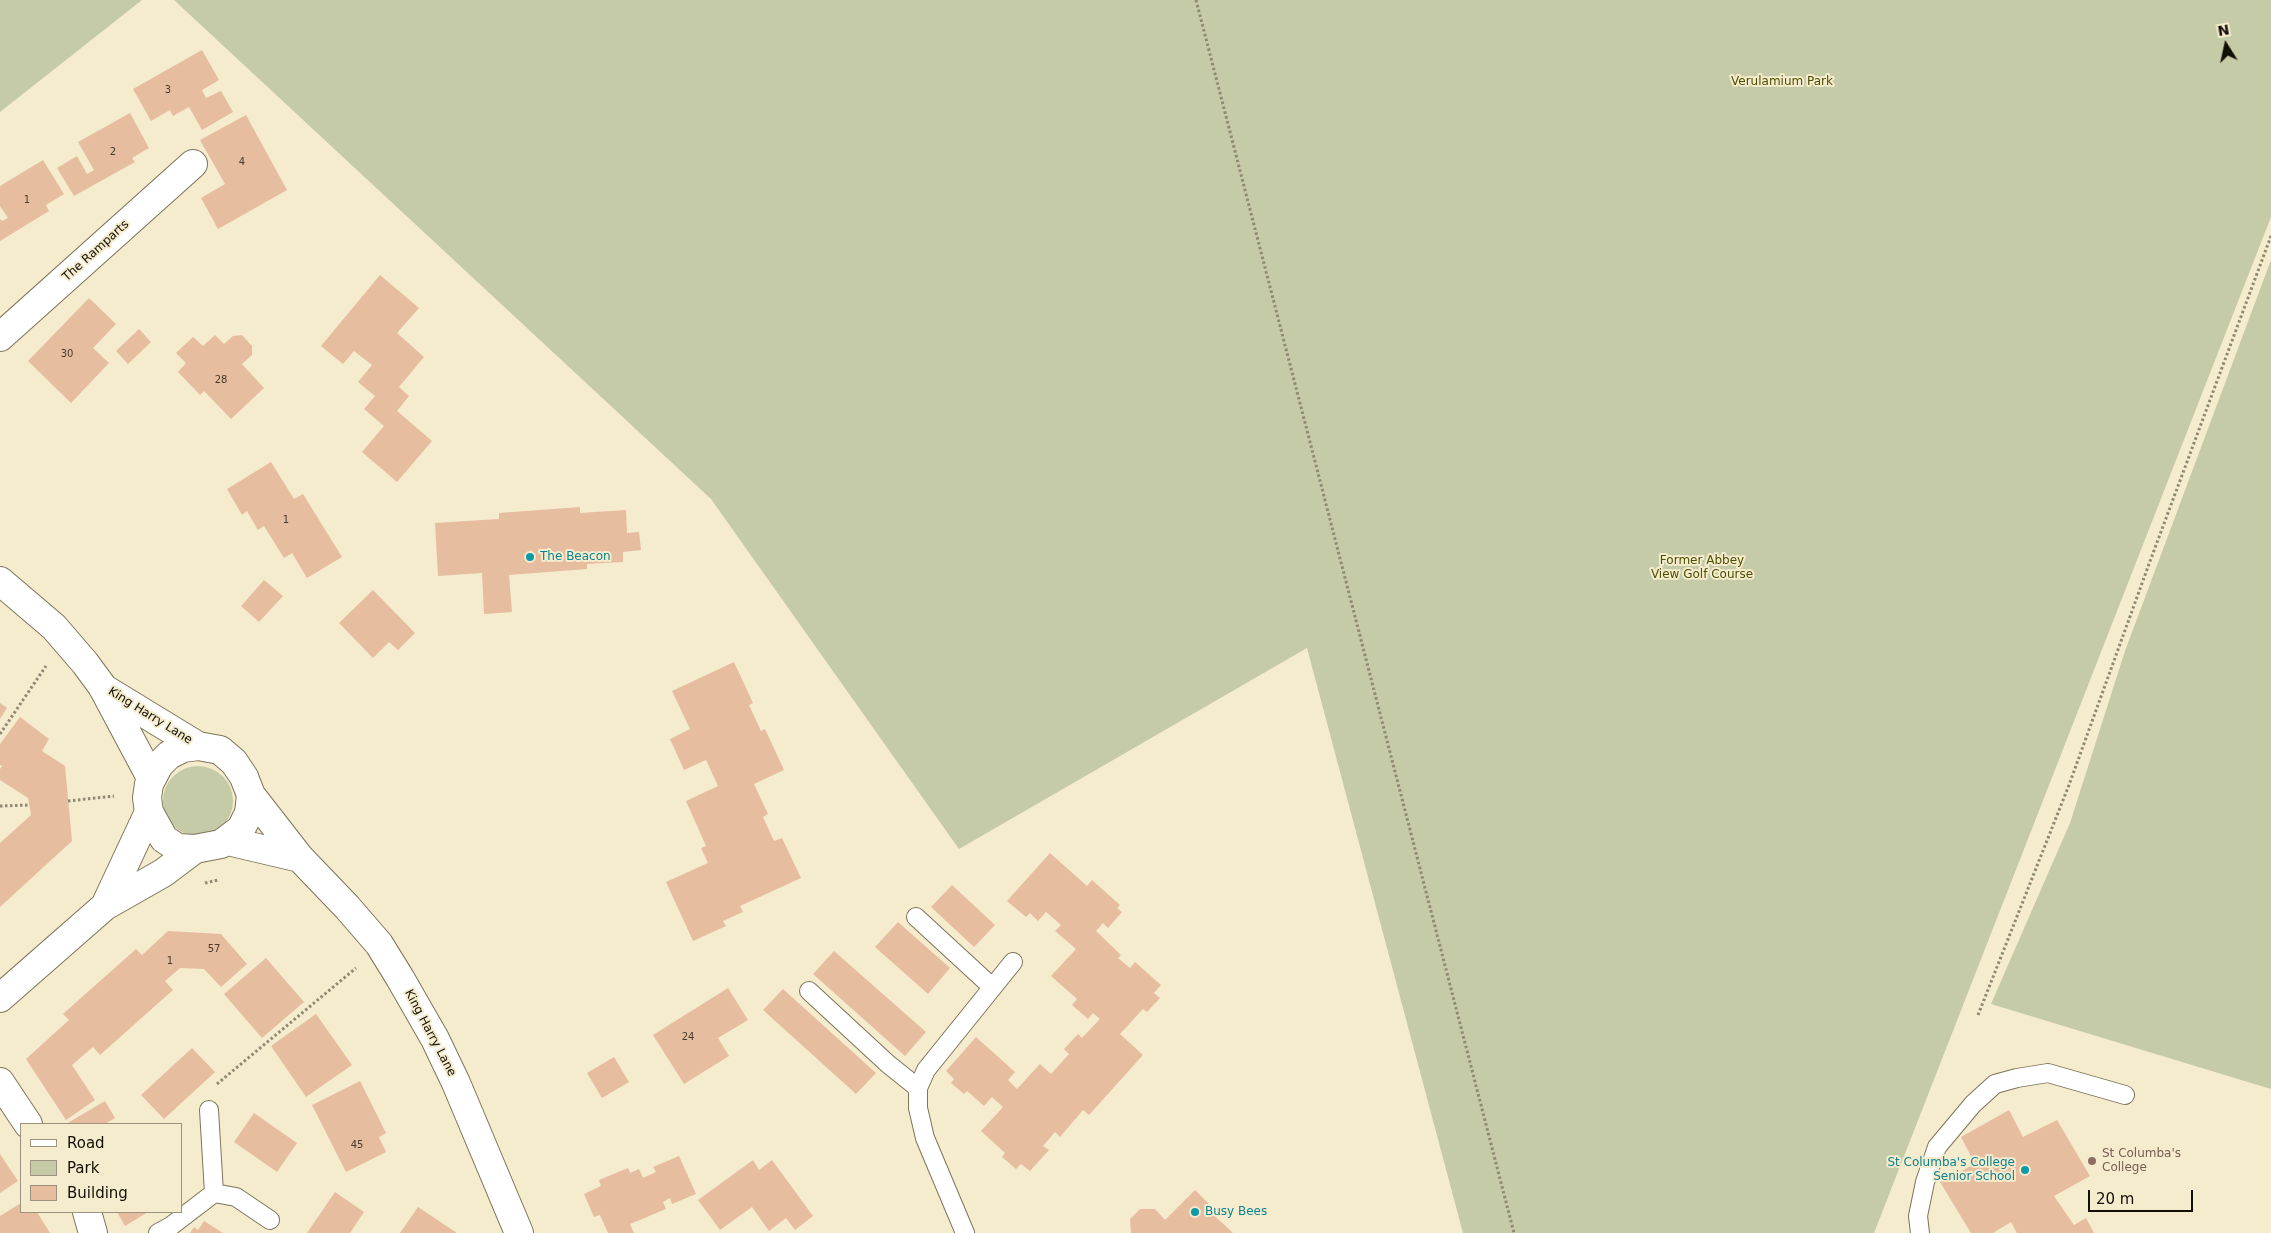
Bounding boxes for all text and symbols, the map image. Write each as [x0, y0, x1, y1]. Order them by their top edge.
north arrow [2201, 20, 2251, 70]
text: N [2216, 21, 2231, 39]
park label: Verulamium Park [1731, 75, 1833, 89]
house number: 3 [165, 84, 171, 96]
house number: 2 [110, 146, 116, 158]
house number: 4 [239, 156, 245, 168]
house number: 1 [24, 194, 30, 206]
street label: The Ramparts [60, 218, 132, 284]
house number: 30 [61, 348, 73, 360]
house number: 28 [215, 374, 227, 386]
house number: 1 [283, 514, 289, 526]
place label: The Beacon [540, 550, 611, 564]
marker: The Beacon [524, 551, 536, 563]
park label: Former Abbey View Golf Course [1651, 554, 1753, 582]
street label: King Harry Lane [105, 684, 195, 748]
house number: 57 [208, 943, 220, 955]
house number: 1 [167, 955, 173, 967]
street label: King Harry Lane [401, 987, 459, 1079]
house number: 24 [682, 1031, 694, 1043]
legend [20, 1123, 182, 1213]
text: Road [67, 1134, 105, 1152]
house number: 45 [351, 1139, 363, 1151]
place label: St Columba's College [2102, 1147, 2181, 1175]
marker: St Columba's College [2086, 1155, 2098, 1167]
place label: St Columba's College Senior School [1887, 1156, 2015, 1184]
text: Park [67, 1159, 99, 1177]
marker: St Columba's College Senior School [2019, 1164, 2031, 1176]
scale bar [2091, 1180, 2196, 1212]
text: Building [67, 1184, 128, 1202]
text: 20 m [2096, 1190, 2134, 1208]
place label: Busy Bees [1205, 1205, 1267, 1219]
marker: Busy Bees [1189, 1206, 1201, 1218]

